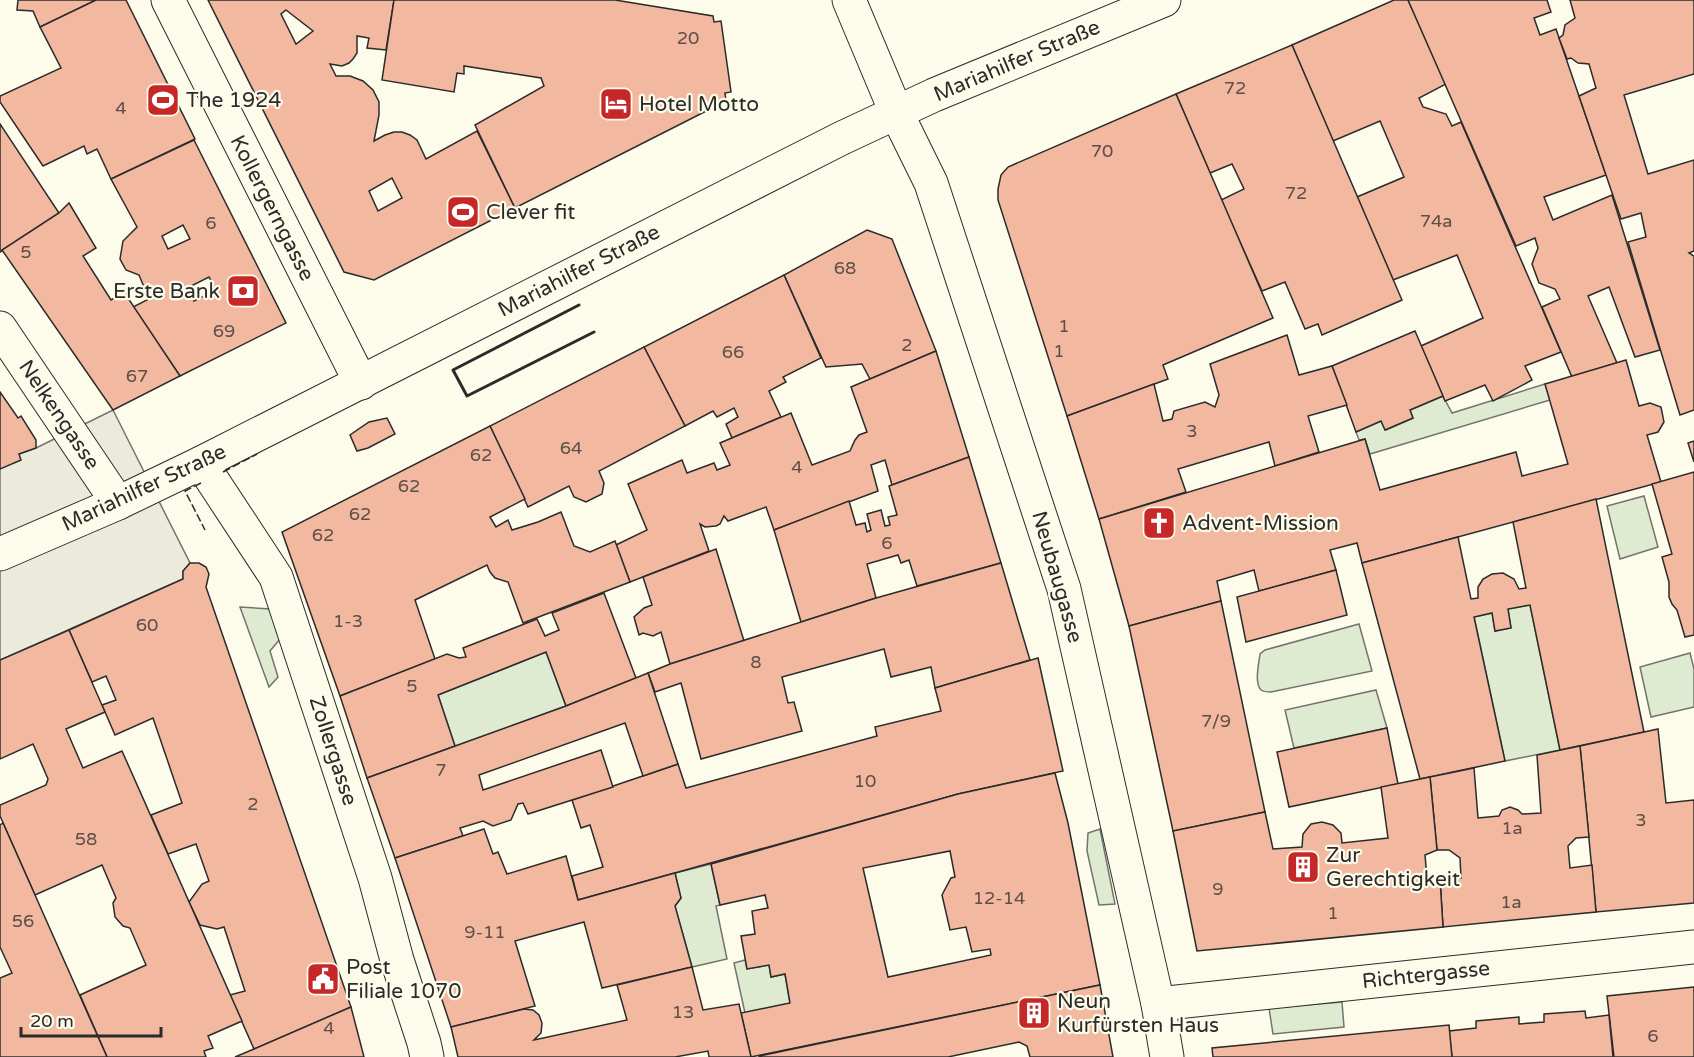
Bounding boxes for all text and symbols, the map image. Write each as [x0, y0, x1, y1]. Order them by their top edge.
street label: Mariahilfer Straße [930, 15, 1104, 107]
house number: 20 [677, 27, 699, 49]
house number: 72 [1224, 77, 1246, 99]
sports icon: The 1924 [145, 82, 181, 118]
hotel icon: Hotel Motto [598, 86, 634, 122]
place label: The 1924 [186, 88, 282, 113]
place label: Hotel Motto [639, 92, 759, 117]
house number: 4 [115, 97, 127, 119]
street label: Kollergerngasse [225, 131, 320, 285]
house number: 70 [1091, 140, 1113, 162]
house number: 72 [1285, 182, 1307, 204]
sports icon: Clever fit [445, 194, 481, 230]
place label: Clever fit [486, 200, 575, 225]
house number: 74a [1420, 210, 1452, 232]
house number: 6 [205, 212, 217, 234]
street label: Mariahilfer Straße [494, 219, 664, 323]
house number: 5 [20, 241, 32, 263]
house number: 68 [834, 257, 856, 279]
bank icon: Erste Bank [225, 273, 261, 309]
place label: Erste Bank [113, 279, 220, 304]
house number: 1 [1058, 315, 1070, 337]
house number: 69 [213, 320, 235, 342]
house number: 2 [901, 334, 913, 356]
house number: 1 [1053, 340, 1065, 362]
house number: 66 [722, 341, 744, 363]
street label: Nelkengasse [13, 355, 105, 475]
house number: 67 [126, 365, 148, 387]
house number: 3 [1186, 420, 1198, 442]
house number: 64 [560, 437, 582, 459]
street label: Mariahilfer Straße [58, 439, 230, 537]
house number: 62 [470, 444, 492, 466]
house number: 4 [791, 456, 803, 478]
house number: 62 [398, 475, 420, 497]
house number: 62 [349, 503, 371, 525]
church icon: Advent-Mission [1141, 505, 1177, 541]
street label: Neubaugasse [1026, 508, 1088, 646]
place label: Advent-Mission [1182, 511, 1339, 536]
house number: 62 [312, 524, 334, 546]
house number: 6 [881, 532, 893, 554]
house number: 1-3 [333, 610, 363, 632]
house number: 60 [136, 614, 158, 636]
house number: 8 [750, 651, 762, 673]
house number: 5 [406, 675, 418, 697]
street label: Zollergasse [304, 693, 362, 809]
house number: 7/9 [1201, 710, 1231, 732]
house number: 7 [435, 759, 447, 781]
house number: 10 [854, 770, 876, 792]
house number: 2 [247, 793, 259, 815]
house number: 3 [1635, 809, 1647, 831]
house number: 1a [1501, 817, 1523, 839]
house number: 58 [75, 828, 97, 850]
place label: Zur Gerechtigkeit [1326, 843, 1460, 892]
building icon: Zur Gerechtigkeit [1285, 849, 1321, 885]
house number: 9 [1212, 878, 1224, 900]
house number: 12-14 [973, 887, 1025, 909]
house number: 1a [1500, 891, 1522, 913]
house number: 1 [1327, 902, 1339, 924]
house number: 56 [12, 910, 34, 932]
house number: 9-11 [464, 921, 506, 943]
place label: Post Filiale 1070 [346, 955, 461, 1004]
street label: Richtergasse [1361, 956, 1491, 994]
public building icon: Post Filiale 1070 [305, 961, 341, 997]
place label: Neun Kurfürsten Haus [1057, 989, 1219, 1038]
building icon: Neun Kurfürsten Haus [1016, 995, 1052, 1031]
scale bar [21, 1000, 160, 1038]
house number: 13 [672, 1001, 694, 1023]
text: 20 m [30, 1010, 74, 1032]
house number: 4 [323, 1017, 335, 1039]
house number: 6 [1647, 1025, 1659, 1047]

